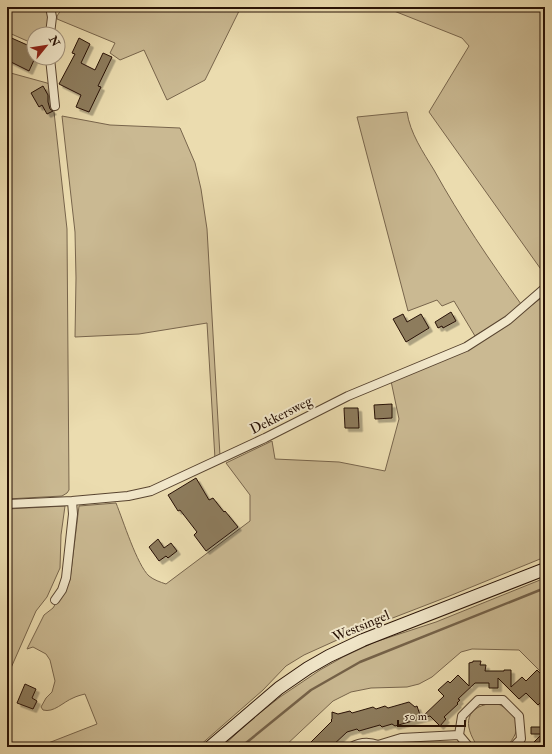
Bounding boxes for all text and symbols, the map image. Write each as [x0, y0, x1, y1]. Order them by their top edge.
north arrow [26, 26, 66, 66]
text: N [46, 33, 63, 50]
street label: Dekkersweg [247, 392, 316, 438]
street label: Westsingel [329, 606, 392, 646]
scale bar [398, 702, 465, 728]
text: 50 m [404, 709, 428, 724]

